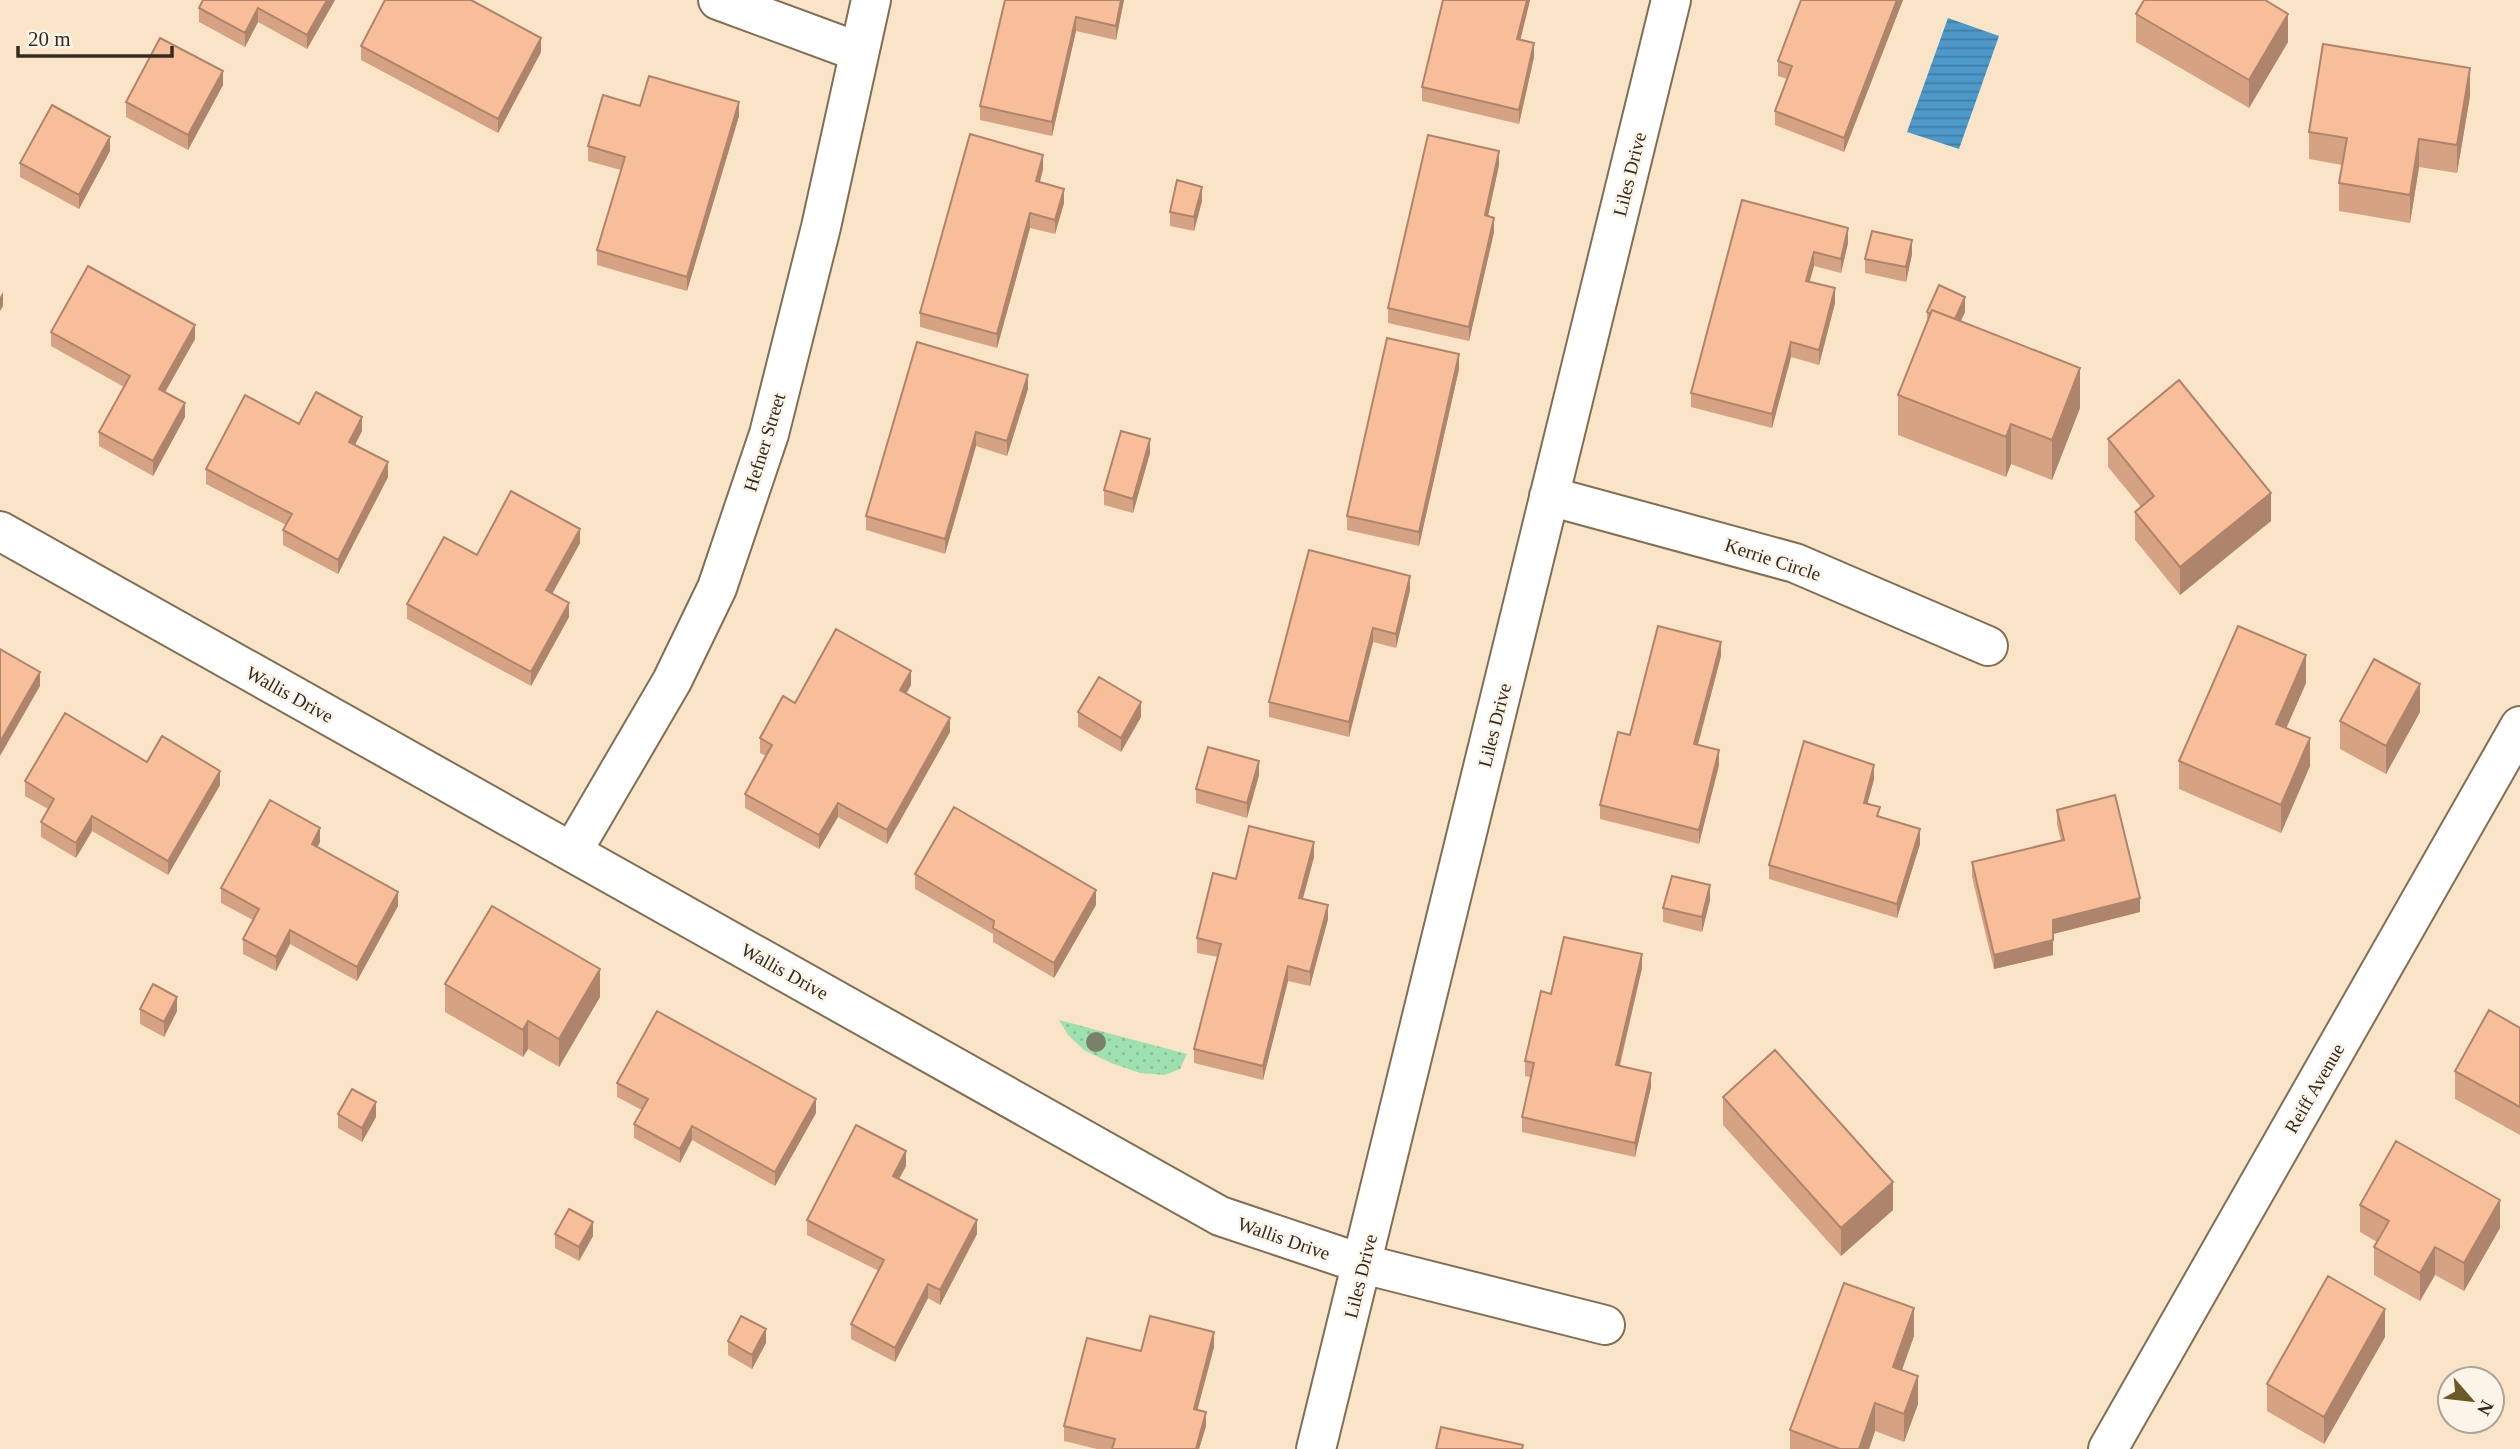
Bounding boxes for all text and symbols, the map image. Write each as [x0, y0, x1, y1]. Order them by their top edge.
scale bar [18, 14, 172, 58]
text: 20 m [28, 27, 71, 51]
street label: Liles Drive [1609, 130, 1650, 218]
street label: Hefner Street [740, 390, 790, 494]
street label: Kerrie Circle [1722, 534, 1824, 585]
street label: Wallis Drive [243, 662, 337, 727]
street label: Liles Drive [1474, 681, 1515, 769]
street label: Wallis Drive [738, 939, 832, 1004]
street label: Reiff Avenue [2280, 1040, 2349, 1137]
street label: Wallis Drive [1235, 1213, 1333, 1264]
street label: Liles Drive [1340, 1232, 1381, 1320]
north arrow [2436, 1365, 2506, 1435]
text: N [2473, 1397, 2498, 1419]

